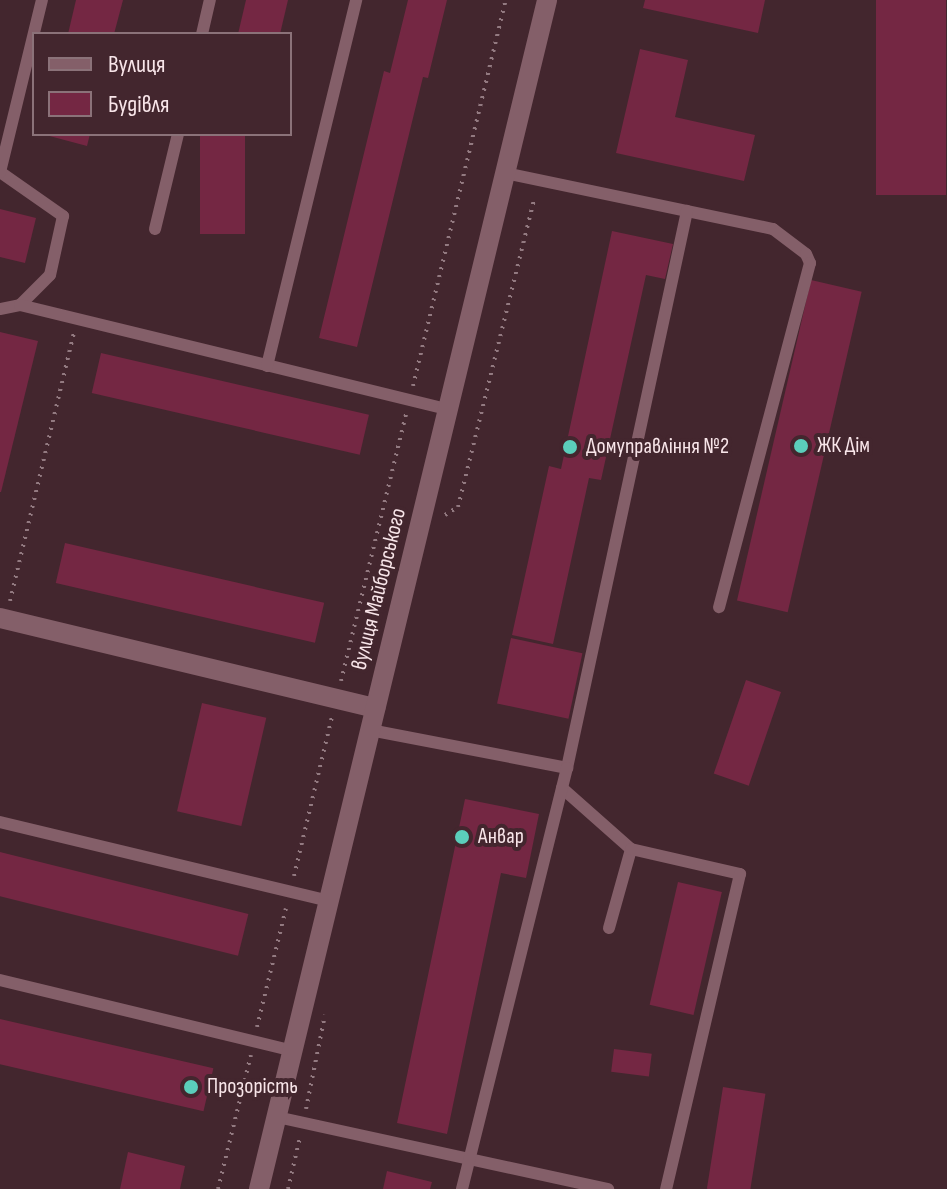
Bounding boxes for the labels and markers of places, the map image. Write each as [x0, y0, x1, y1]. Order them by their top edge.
place label: ЖК Дім [817, 433, 870, 459]
place label: Домуправління №2 [586, 434, 729, 460]
marker: ЖК Дім [792, 437, 810, 455]
marker: Домуправління №2 [561, 438, 579, 456]
place label: Анвар [478, 824, 524, 850]
marker: Анвар [453, 828, 471, 846]
place label: Прозорість [207, 1074, 298, 1100]
marker: Прозорість [182, 1078, 200, 1096]

